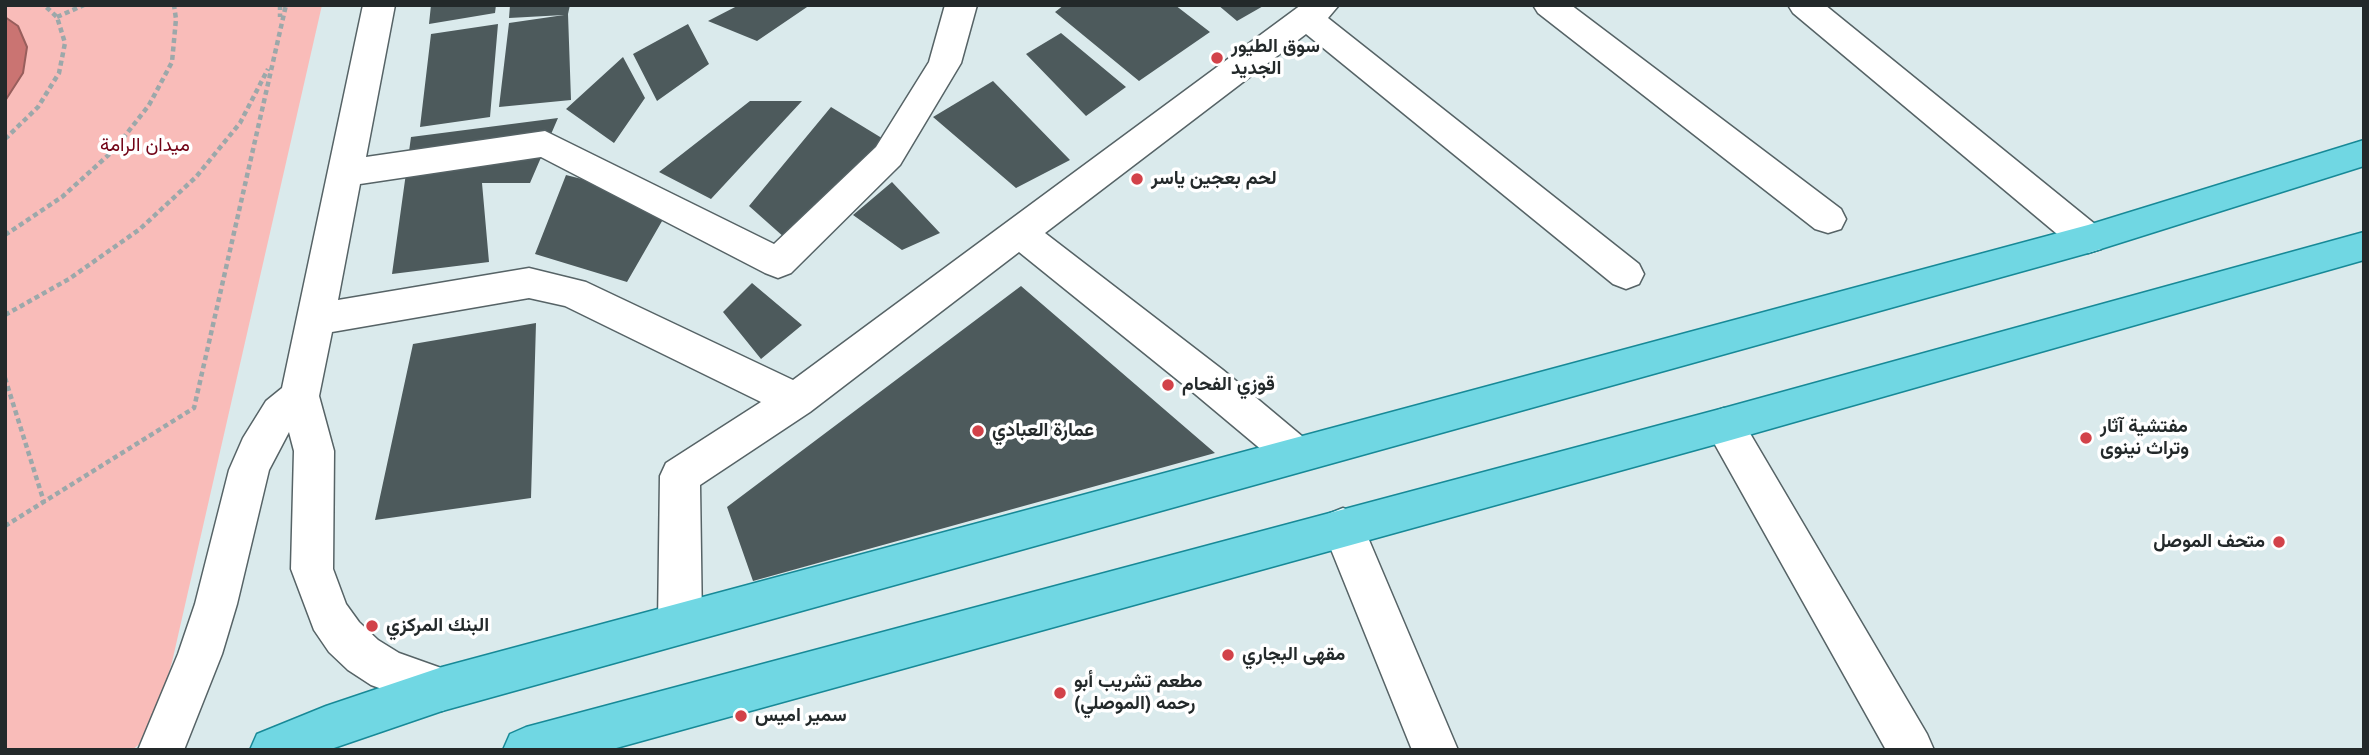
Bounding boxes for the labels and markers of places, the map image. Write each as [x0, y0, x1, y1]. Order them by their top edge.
place label: سوق الطيور الجديد [1231, 36, 1320, 80]
marker: سوق الطيور الجديد [1209, 50, 1225, 66]
place label: لحم بعجين ياسر [1151, 168, 1277, 190]
marker: لحم بعجين ياسر [1129, 171, 1145, 187]
place label: قوزي الفحام [1182, 374, 1275, 396]
marker: قوزي الفحام [1160, 377, 1176, 393]
place label: مفتشية آثار وتراث نينوى [2100, 416, 2189, 460]
place label: عمارة العبادي [992, 420, 1094, 442]
marker: عمارة العبادي [970, 423, 986, 439]
marker: مفتشية آثار وتراث نينوى [2078, 430, 2094, 446]
place label: متحف الموصل [2153, 531, 2265, 553]
marker: متحف الموصل [2271, 534, 2287, 550]
place label: البنك المركزي [386, 615, 489, 637]
marker: البنك المركزي [364, 618, 380, 634]
place label: مقهى البجاري [1242, 644, 1345, 666]
marker: مقهى البجاري [1220, 647, 1236, 663]
place label: مطعم تشريب أبو رحمه (الموصلي) [1074, 671, 1203, 715]
marker: مطعم تشريب أبو رحمه (الموصلي) [1052, 685, 1068, 701]
place label: سمير اميس [755, 705, 847, 727]
marker: سمير اميس [733, 708, 749, 724]

